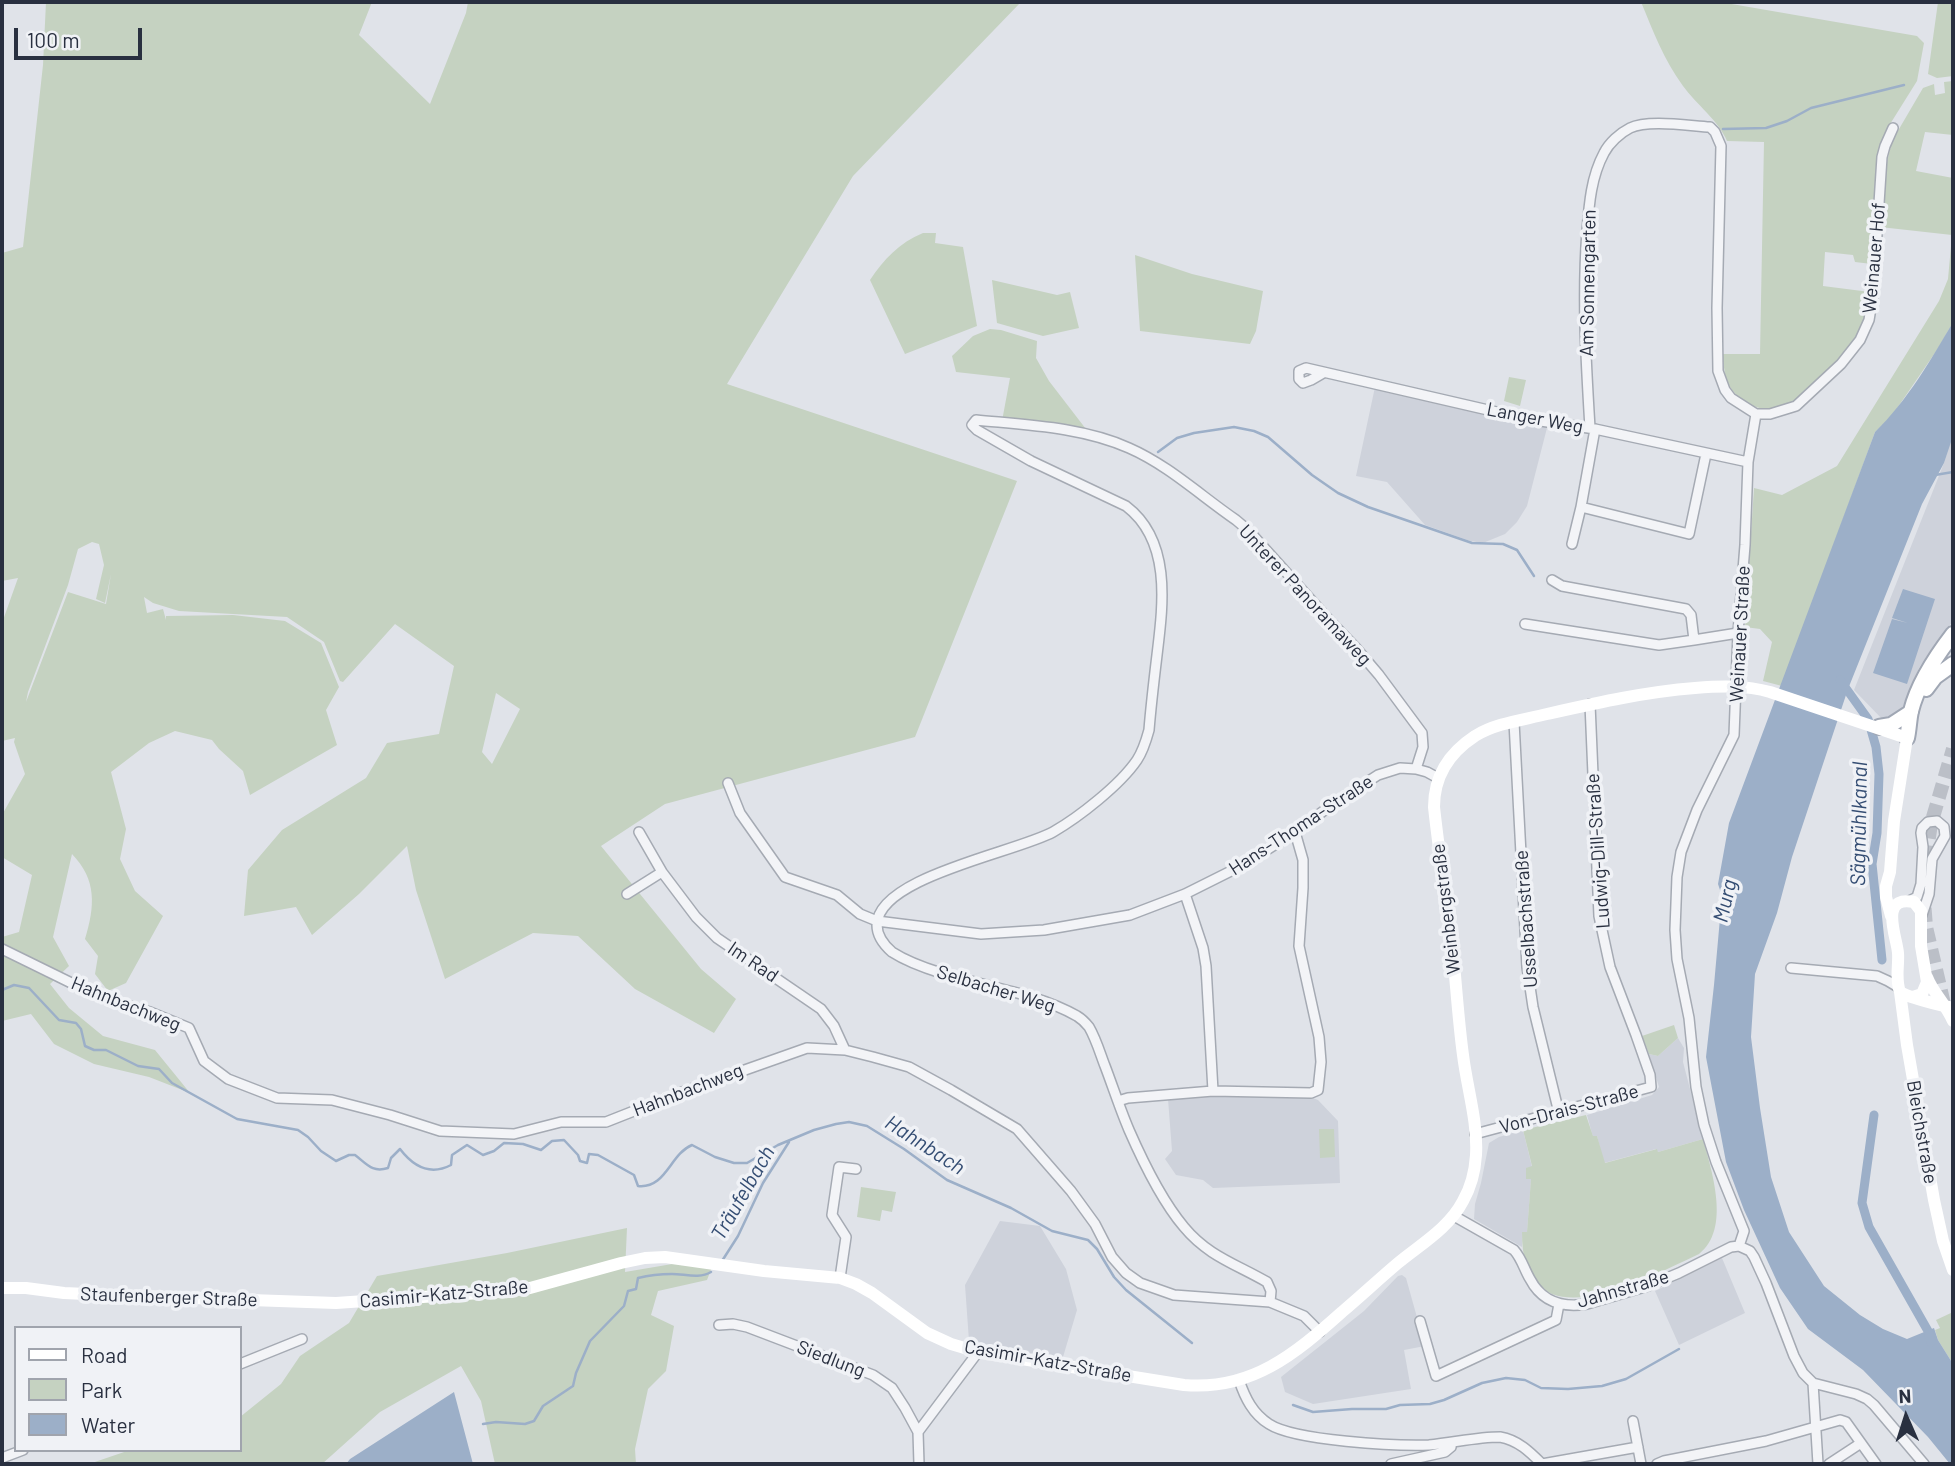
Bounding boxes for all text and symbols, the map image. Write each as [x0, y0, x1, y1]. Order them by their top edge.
scale bar [18, 14, 145, 58]
text: 100 m [27, 27, 80, 52]
street label: Weinauer Hof [1858, 202, 1890, 314]
street label: Am Sonnengarten [1575, 209, 1601, 357]
street label: Langer Weg [1485, 397, 1585, 439]
street label: Unterer Panoramaweg [1234, 520, 1376, 670]
street label: Weinauer Straße [1725, 565, 1755, 703]
water label: Sägmühlkanal [1845, 762, 1873, 886]
street label: Hans-Thoma-Straße [1225, 770, 1377, 880]
street label: Ludwig-Dill-Straße [1581, 773, 1615, 929]
street label: Weinbergstraße [1427, 842, 1465, 976]
street label: Usselbachstraße [1510, 849, 1542, 989]
water label: Murg [1708, 877, 1742, 925]
street label: Im Rad [723, 937, 783, 987]
street label: Selbacher Weg [934, 960, 1058, 1018]
street label: Hahnbachweg [68, 972, 184, 1036]
street label: Hahnbachweg [630, 1059, 746, 1121]
street label: Bleichstraße [1902, 1078, 1942, 1186]
street label: Von-Drais-Straße [1497, 1079, 1641, 1139]
water label: Hahnbach [880, 1110, 970, 1180]
water label: Träufelbach [706, 1141, 780, 1245]
street label: Jahnstraße [1574, 1265, 1672, 1313]
street label: Casimir-Katz-Straße [359, 1275, 529, 1313]
street label: Staufenberger Straße [80, 1283, 258, 1311]
legend [14, 1326, 242, 1452]
street label: Casimir-Katz-Straße [963, 1335, 1133, 1387]
street label: Siedlung [794, 1336, 868, 1382]
text: Road [81, 1342, 127, 1367]
text: Park [81, 1377, 122, 1402]
north arrow [1871, 1382, 1941, 1452]
text: N [1898, 1384, 1912, 1407]
text: Water [81, 1412, 135, 1437]

